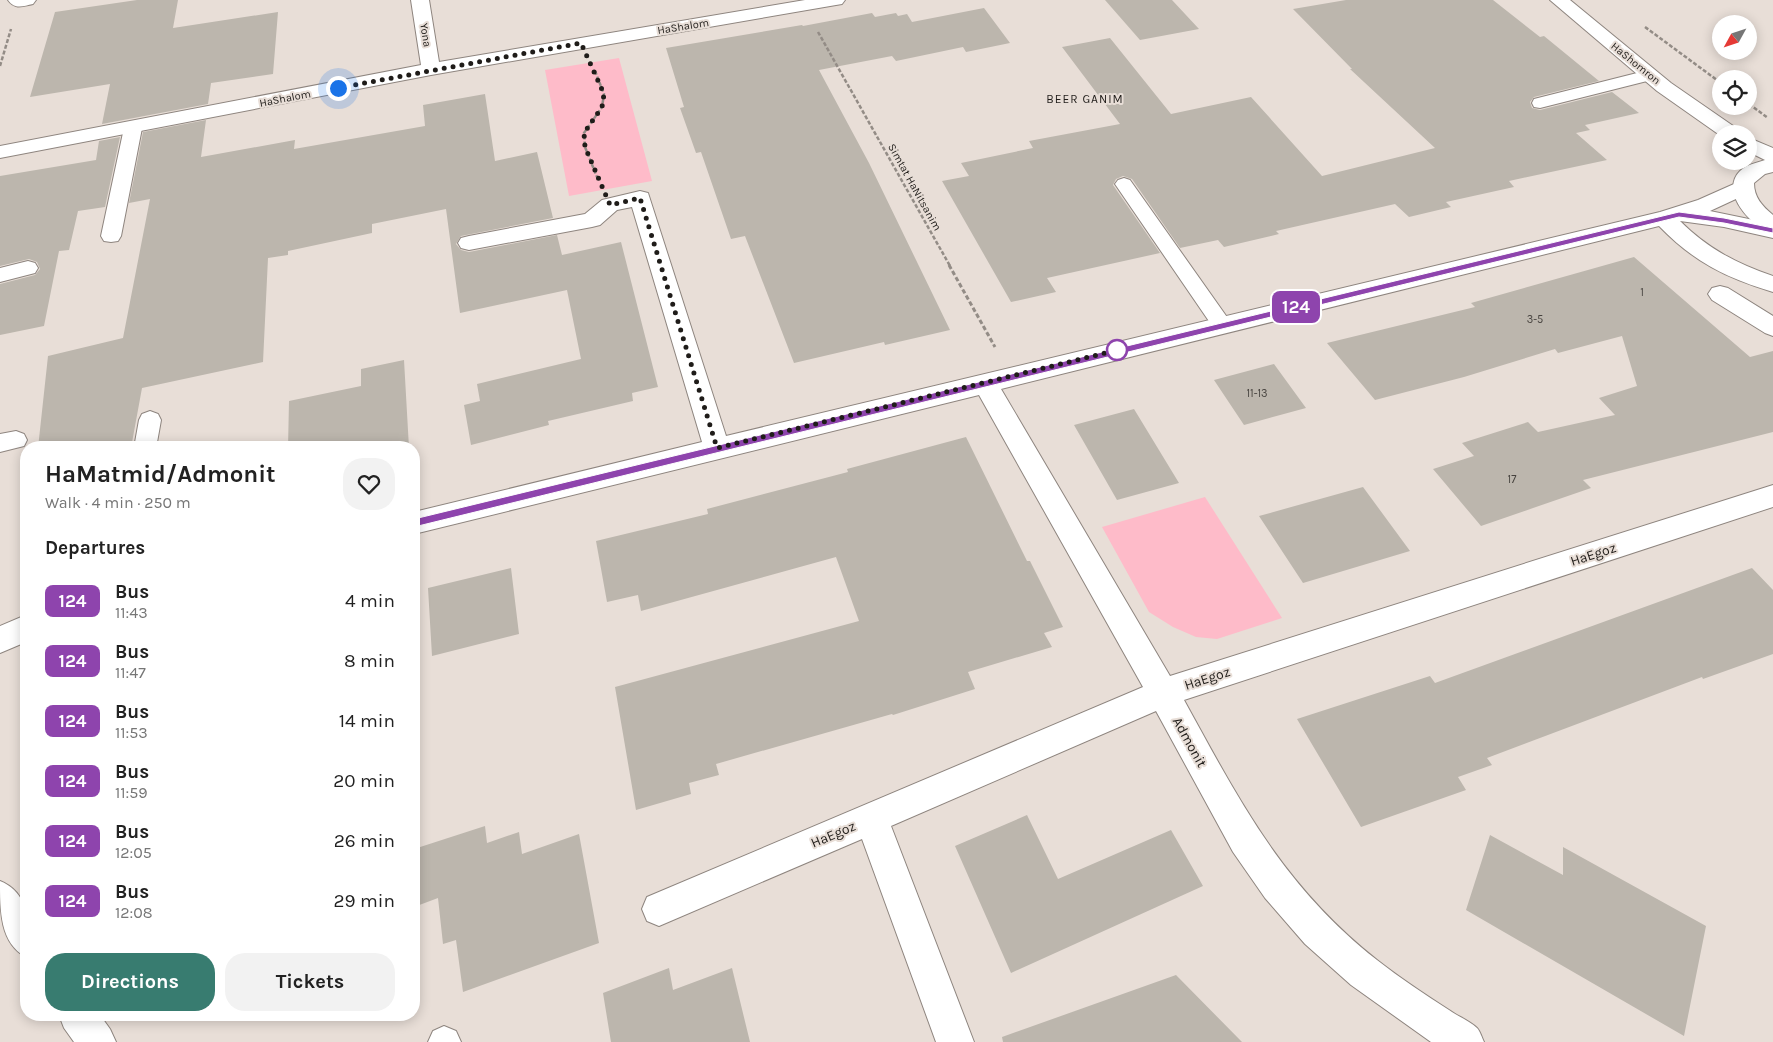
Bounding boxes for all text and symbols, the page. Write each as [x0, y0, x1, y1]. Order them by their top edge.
north arrow [1712, 15, 1758, 60]
map controls [1712, 15, 1757, 170]
street label: HaShalom [656, 16, 710, 37]
street label: Yona [417, 22, 434, 48]
street label: HaShomron [1608, 40, 1663, 87]
button: locate [1712, 70, 1757, 115]
your location [326, 76, 351, 101]
street label: HaShalom [258, 87, 312, 110]
district label: BEER GANIM [1046, 92, 1124, 106]
button: layers [1712, 125, 1757, 170]
street label: Simtat HaNitsanim [885, 141, 944, 233]
house number: 1 [1640, 286, 1644, 299]
line badge: 124 [1267, 291, 1325, 323]
text: 124 [1282, 296, 1310, 318]
house number: 3-5 [1527, 313, 1543, 326]
unlabelled marker [1106, 339, 1128, 361]
house number: 11-13 [1246, 387, 1268, 400]
button: heart [343, 458, 395, 510]
text: HaMatmid/Admonit [45, 460, 276, 488]
house number: 17 [1508, 473, 1516, 486]
text: Walk · 4 min · 250 m [45, 493, 191, 512]
text: Departures [45, 537, 145, 559]
street label: HaEgoz [1568, 539, 1618, 570]
text: Bus [115, 581, 149, 603]
text: 124 [58, 590, 87, 612]
text: 4 min [345, 590, 395, 612]
text: 11:43 [115, 603, 148, 622]
text: Bus [115, 641, 149, 663]
text: 124 [58, 650, 87, 672]
text: 8 min [344, 650, 395, 672]
text: 11:47 [115, 663, 146, 682]
street label: HaEgoz [1182, 663, 1232, 694]
text: Bus [115, 701, 149, 723]
text: 124 [58, 710, 87, 732]
text: 14 min [339, 710, 395, 732]
street label: Admonit [1169, 714, 1210, 770]
text: 11:53 [115, 723, 148, 742]
text: Bus [115, 761, 149, 783]
text: 124 [58, 770, 87, 792]
text: 20 min [333, 770, 395, 792]
text: 11:59 [115, 783, 148, 802]
street label: HaEgoz [808, 817, 858, 851]
text: Bus [115, 821, 149, 843]
text: 124 [58, 830, 87, 852]
text: 26 min [334, 830, 395, 852]
text: 12:05 [115, 843, 152, 862]
text: Bus [115, 881, 149, 903]
text: 124 [58, 890, 87, 912]
text: 29 min [334, 890, 395, 912]
text: 12:08 [115, 903, 153, 922]
button: Directions [45, 953, 215, 1011]
button: Tickets [225, 953, 395, 1011]

